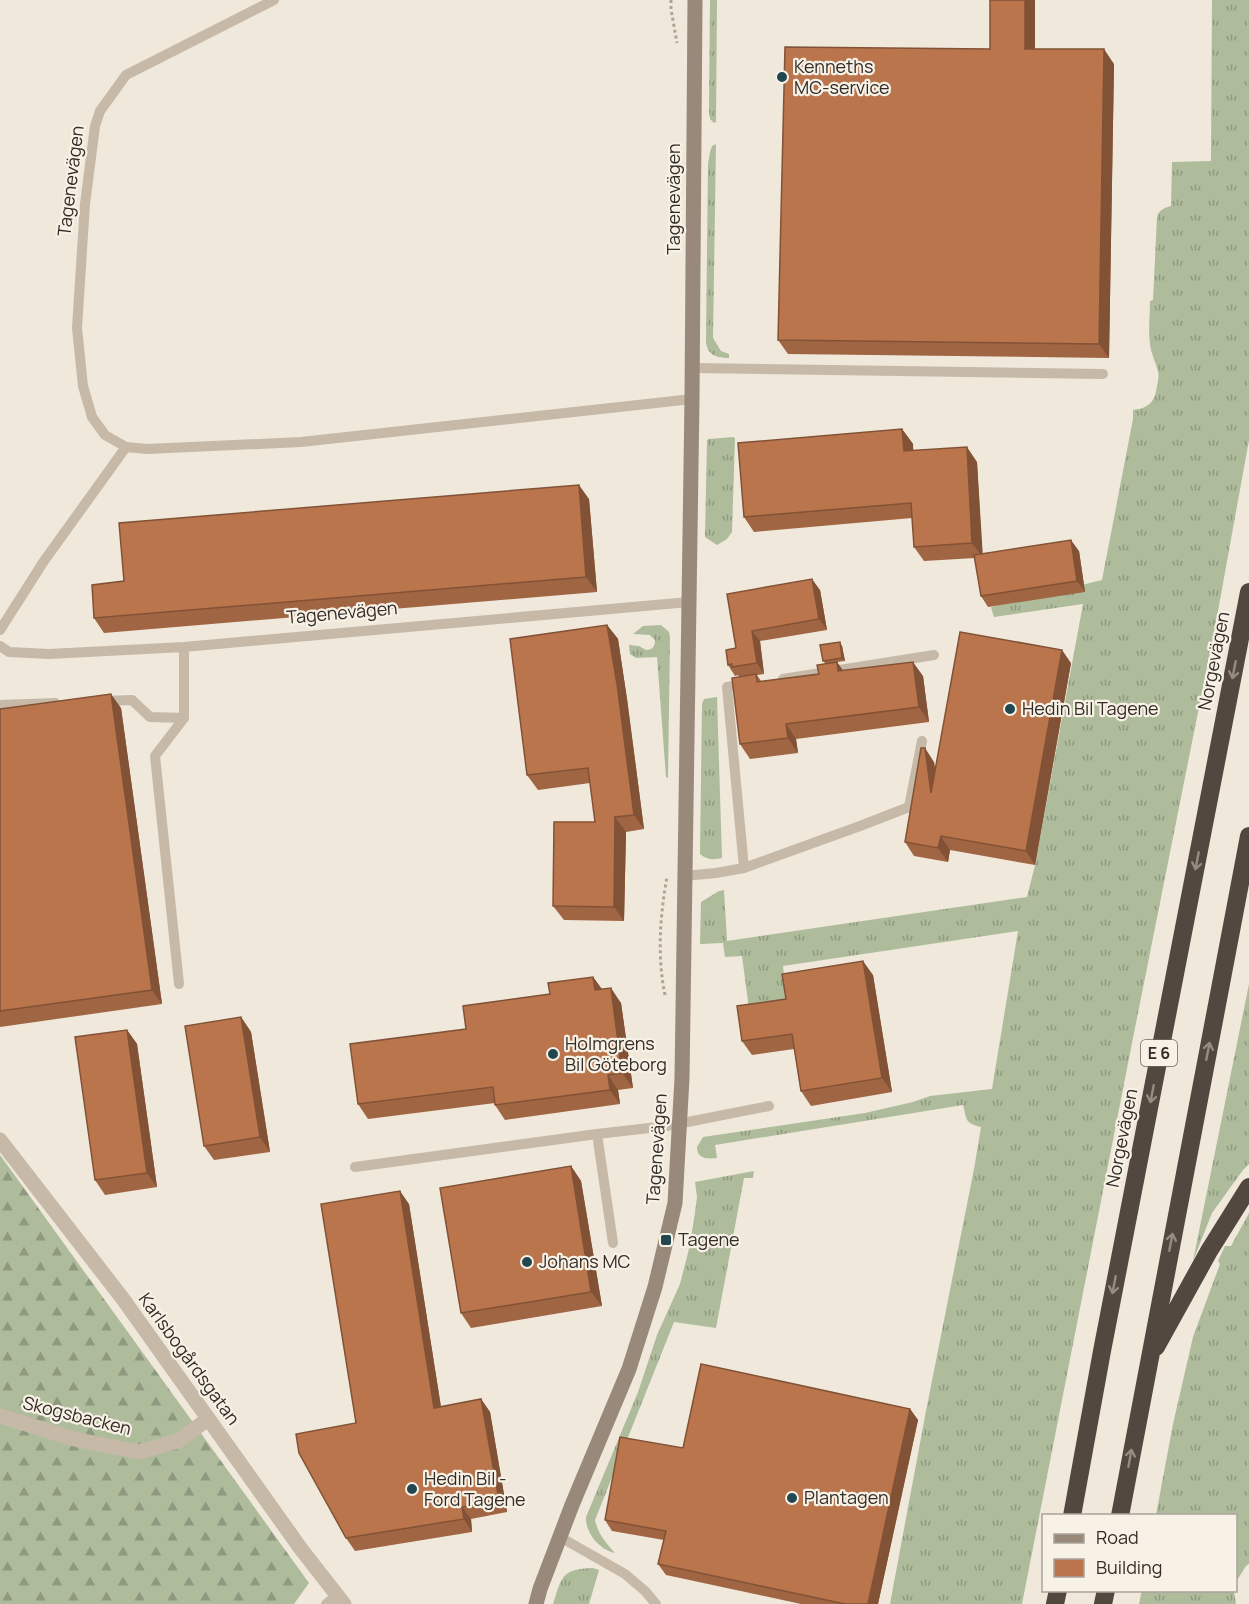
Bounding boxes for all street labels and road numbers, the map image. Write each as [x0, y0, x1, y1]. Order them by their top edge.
street label: Tagenevägen [51, 124, 89, 238]
street label: Tagenevägen [661, 143, 685, 255]
street label: Tagenevägen [285, 595, 398, 629]
street label: Norgevägen [1192, 609, 1234, 712]
road number: E 6 [1141, 1040, 1177, 1066]
street label: Norgevägen [1100, 1086, 1142, 1189]
street label: Tagenevägen [640, 1093, 672, 1205]
street label: Karlsbogårdsgatan [134, 1288, 246, 1429]
street label: Skogsbacken [21, 1390, 134, 1440]

